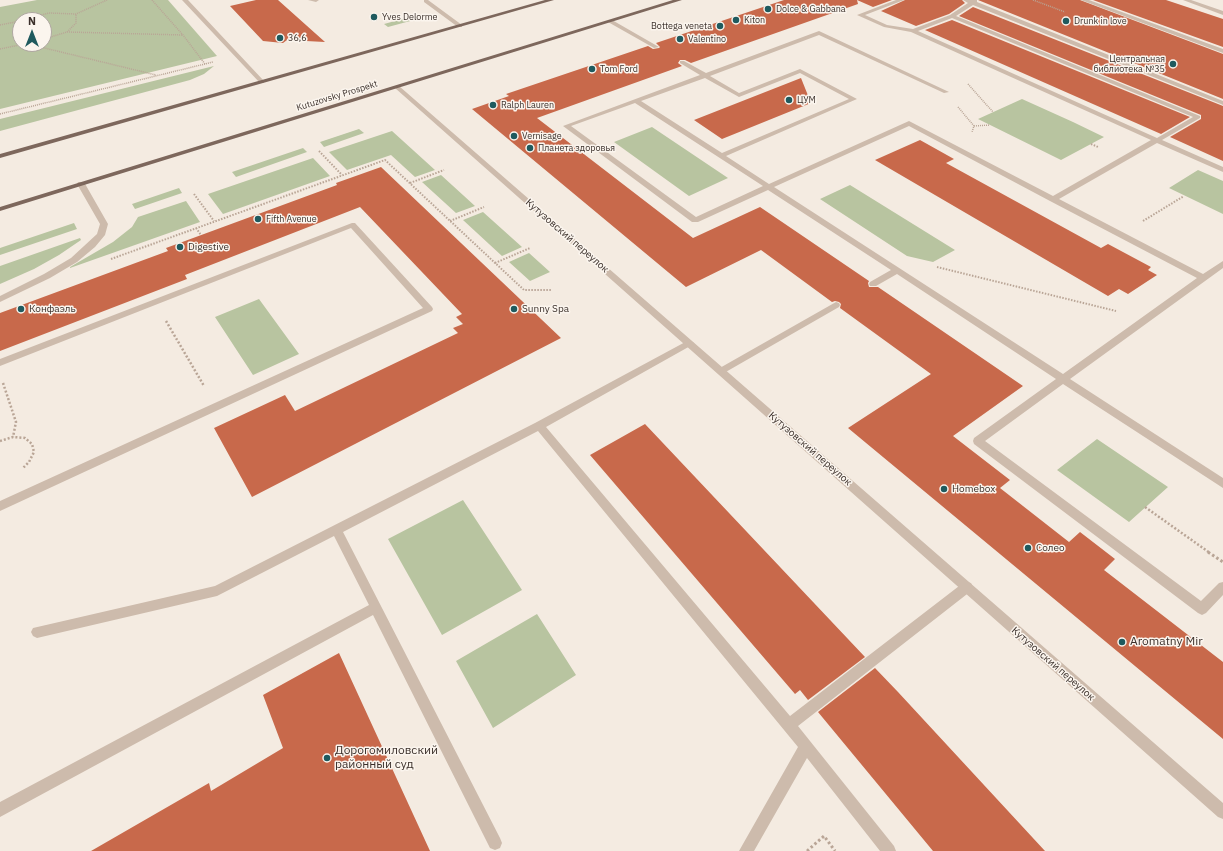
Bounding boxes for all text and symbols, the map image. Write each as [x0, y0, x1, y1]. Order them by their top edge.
marker: Dolce & Gabbana [763, 4, 773, 14]
place label: Dolce & Gabbana [776, 4, 846, 14]
north arrow [12, 12, 52, 52]
marker: Yves Delorme [369, 12, 379, 22]
place label: Yves Delorme [382, 12, 437, 22]
text: N [28, 14, 36, 28]
marker: Kiton [731, 15, 741, 25]
place label: Kiton [744, 15, 765, 25]
marker: Drunk in love [1061, 16, 1071, 26]
place label: Drunk in love [1074, 16, 1127, 26]
place label: Bottega veneta [651, 21, 712, 31]
marker: Bottega veneta [715, 21, 725, 31]
marker: 36,6 [275, 33, 285, 43]
place label: 36,6 [288, 33, 307, 43]
marker: Valentino [675, 34, 685, 44]
place label: Valentino [688, 34, 726, 44]
place label: Центральная библиотека №35 [1093, 54, 1165, 75]
marker: Центральная библиотека №35 [1168, 59, 1178, 69]
marker: Tom Ford [587, 64, 597, 74]
place label: Tom Ford [600, 64, 638, 74]
street label: Kutuzovsky Prospekt [295, 79, 379, 113]
marker: ЦУМ [784, 95, 794, 105]
place label: ЦУМ [797, 95, 816, 105]
marker: Ralph Lauren [488, 100, 498, 110]
place label: Ralph Lauren [501, 100, 554, 110]
marker: Vernisage [509, 131, 519, 141]
place label: Vernisage [522, 131, 562, 141]
marker: Планета здоровья [525, 143, 535, 153]
place label: Планета здоровья [538, 143, 615, 153]
street label: Кутузовский переулок [523, 197, 611, 275]
marker: Fifth Avenue [253, 214, 263, 224]
place label: Fifth Avenue [266, 214, 317, 224]
place label: Digestive [188, 241, 229, 253]
marker: Digestive [175, 242, 185, 252]
place label: Конфаэль [29, 303, 76, 315]
place label: Sunny Spa [522, 303, 569, 315]
marker: Конфаэль [16, 304, 26, 314]
marker: Sunny Spa [509, 304, 519, 314]
street label: Кутузовский переулок [766, 410, 854, 488]
place label: Homebox [952, 483, 995, 495]
marker: Homebox [939, 484, 949, 494]
place label: Солео [1036, 542, 1065, 554]
marker: Солео [1023, 543, 1033, 553]
street label: Кутузовский переулок [1009, 625, 1097, 703]
place label: Aromatny Mir [1130, 635, 1203, 649]
marker: Aromatny Mir [1117, 637, 1127, 647]
place label: Дорогомиловский районный суд [335, 744, 438, 772]
marker: Дорогомиловский районный суд [322, 753, 332, 763]

